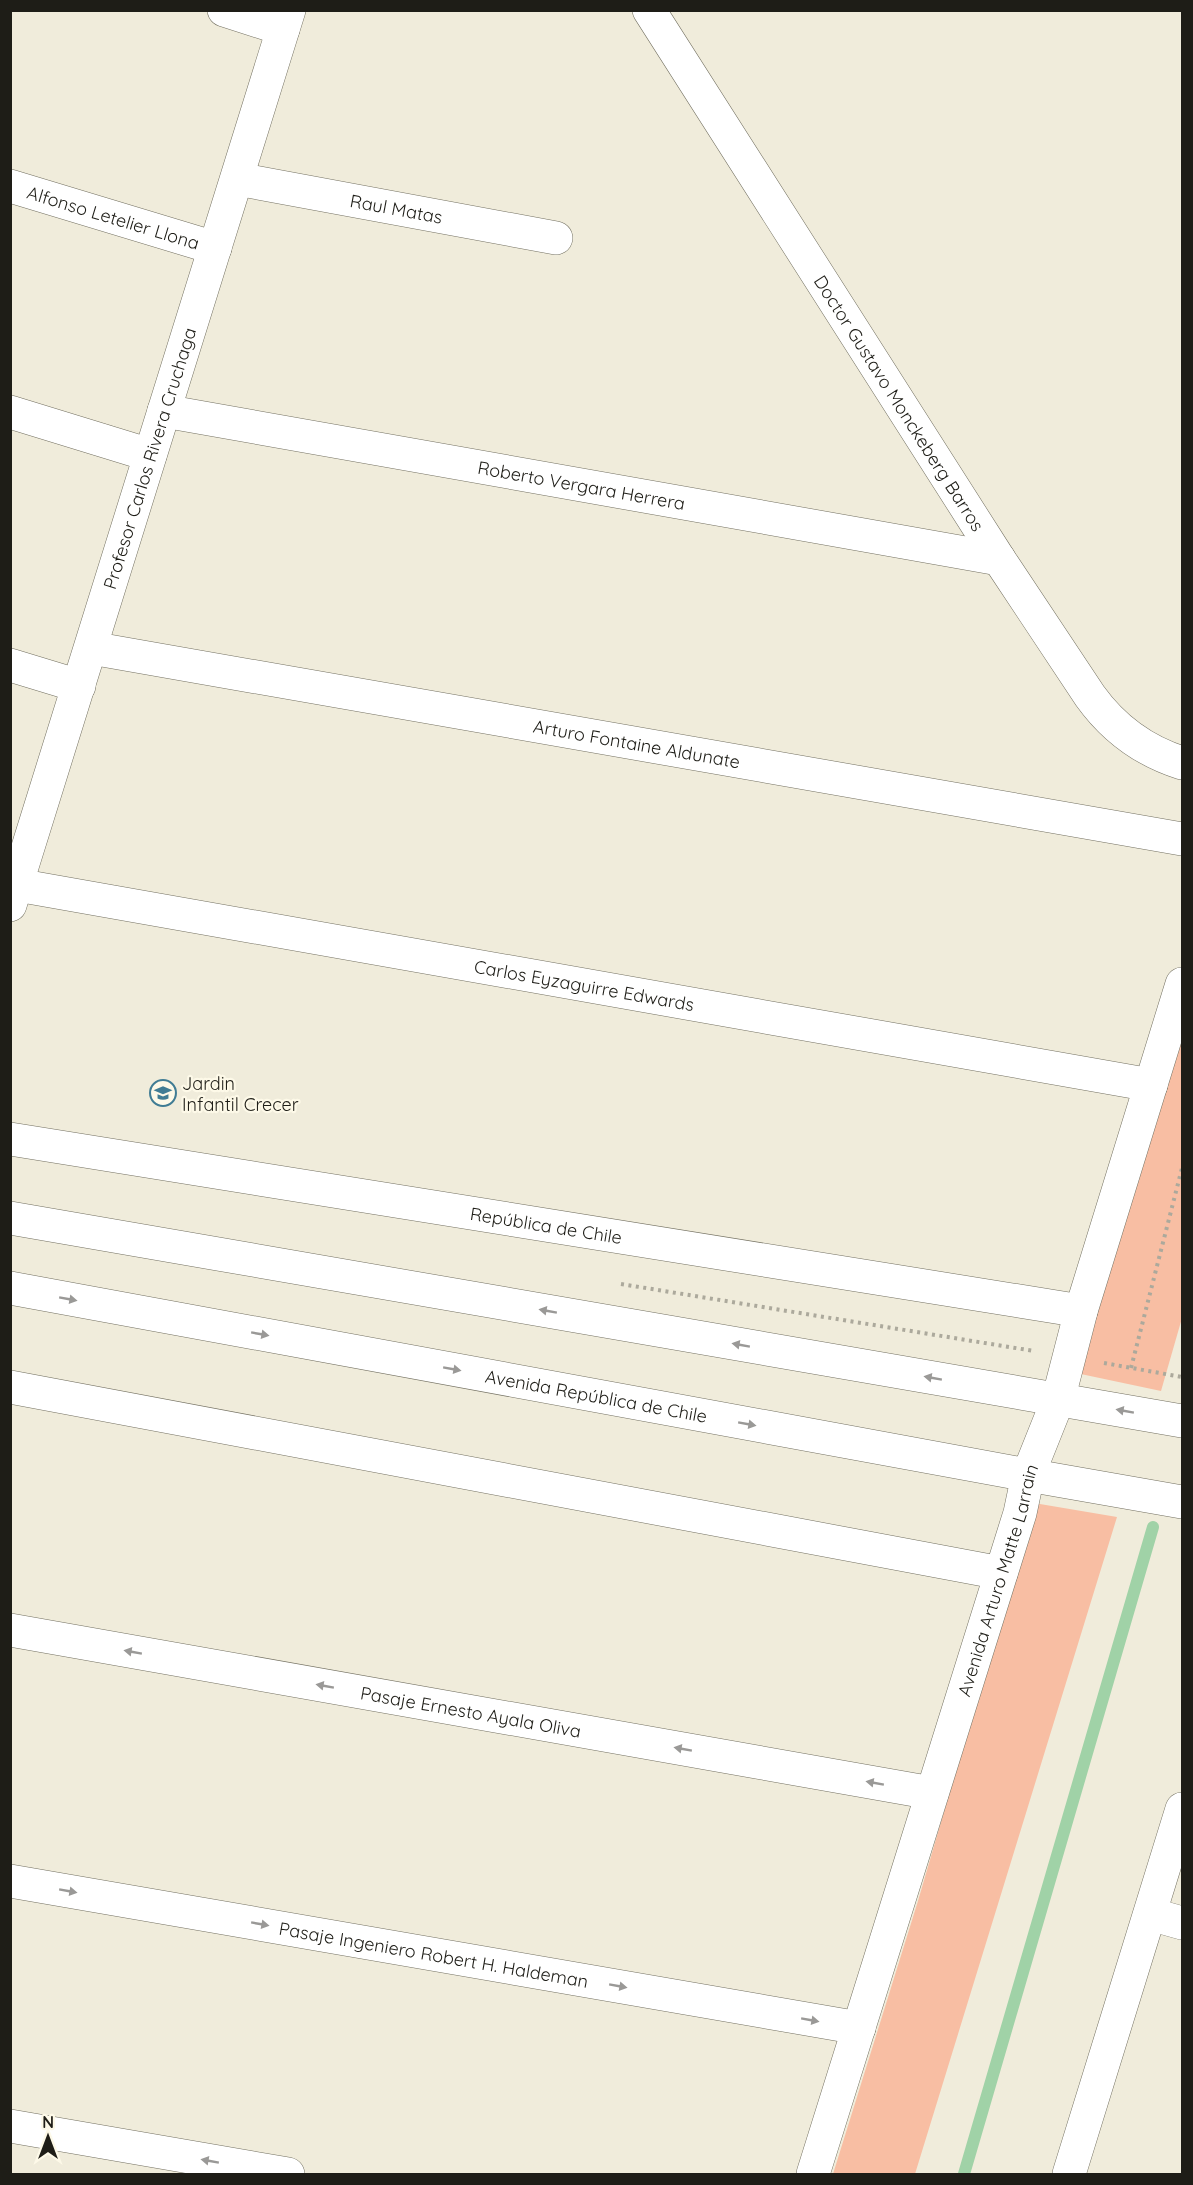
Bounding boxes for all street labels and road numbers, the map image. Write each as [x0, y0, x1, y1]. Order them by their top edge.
street label: Alfonso Letelier Llona [24, 180, 202, 254]
street label: Raul Matas [348, 189, 444, 228]
street label: Doctor Gustavo Monckeberg Barros [809, 270, 990, 535]
street label: Profesor Carlos Rivera Cruchaga [98, 325, 201, 592]
street label: Roberto Vergara Herrera [476, 455, 687, 515]
street label: Arturo Fontaine Aldunate [532, 714, 742, 773]
street label: Carlos Eyzaguirre Edwards [472, 954, 696, 1016]
street label: República de Chile [469, 1202, 624, 1249]
street label: Avenida República de Chile [483, 1364, 709, 1427]
street label: Avenida Arturo Matte Larrain [952, 1460, 1043, 1699]
street label: Pasaje Ernesto Ayala Oliva [359, 1681, 583, 1742]
street label: Pasaje Ingeniero Robert H. Haldeman [277, 1916, 590, 1992]

